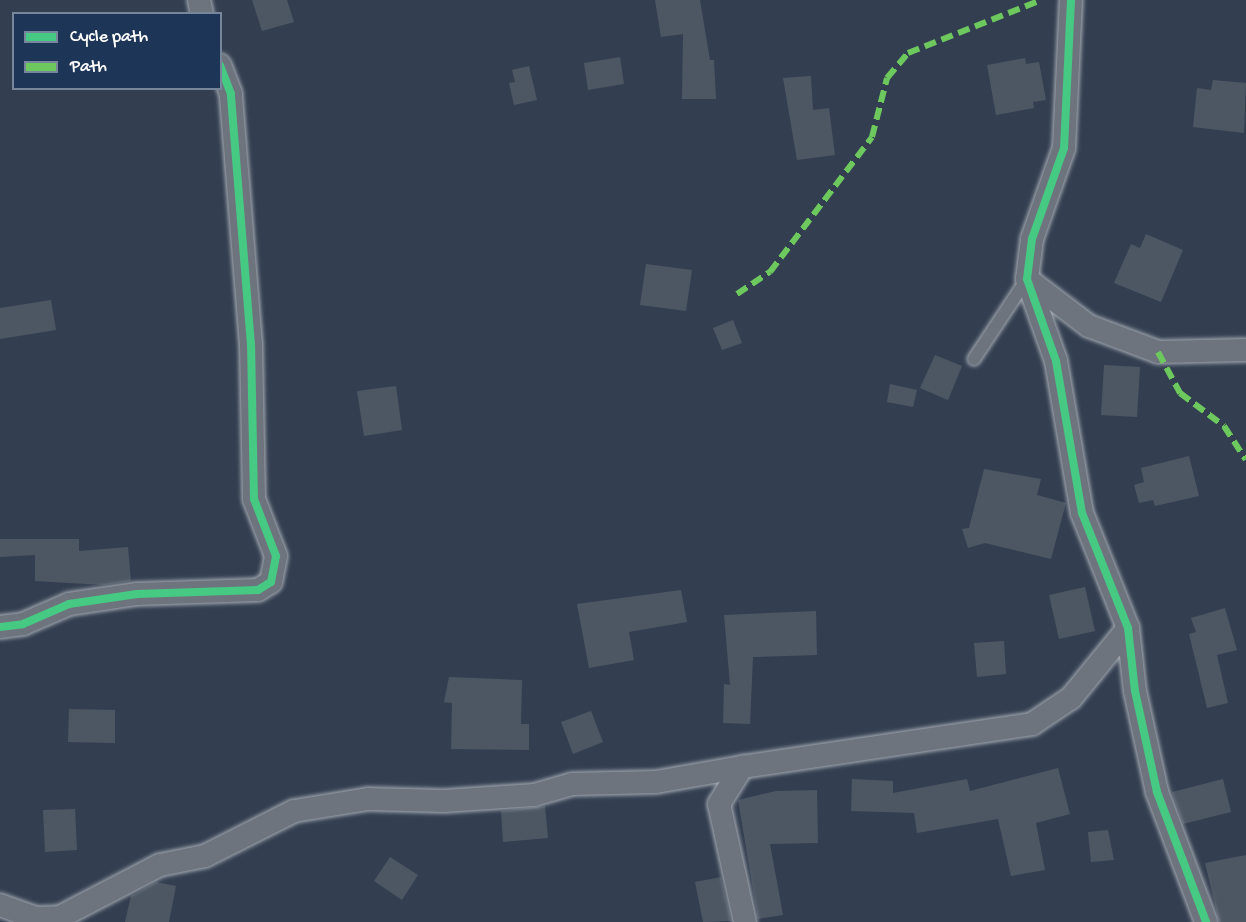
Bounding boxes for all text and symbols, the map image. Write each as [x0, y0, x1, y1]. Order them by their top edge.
legend [12, 12, 222, 90]
text: Cycle path [70, 27, 148, 48]
text: Path [70, 57, 107, 78]

